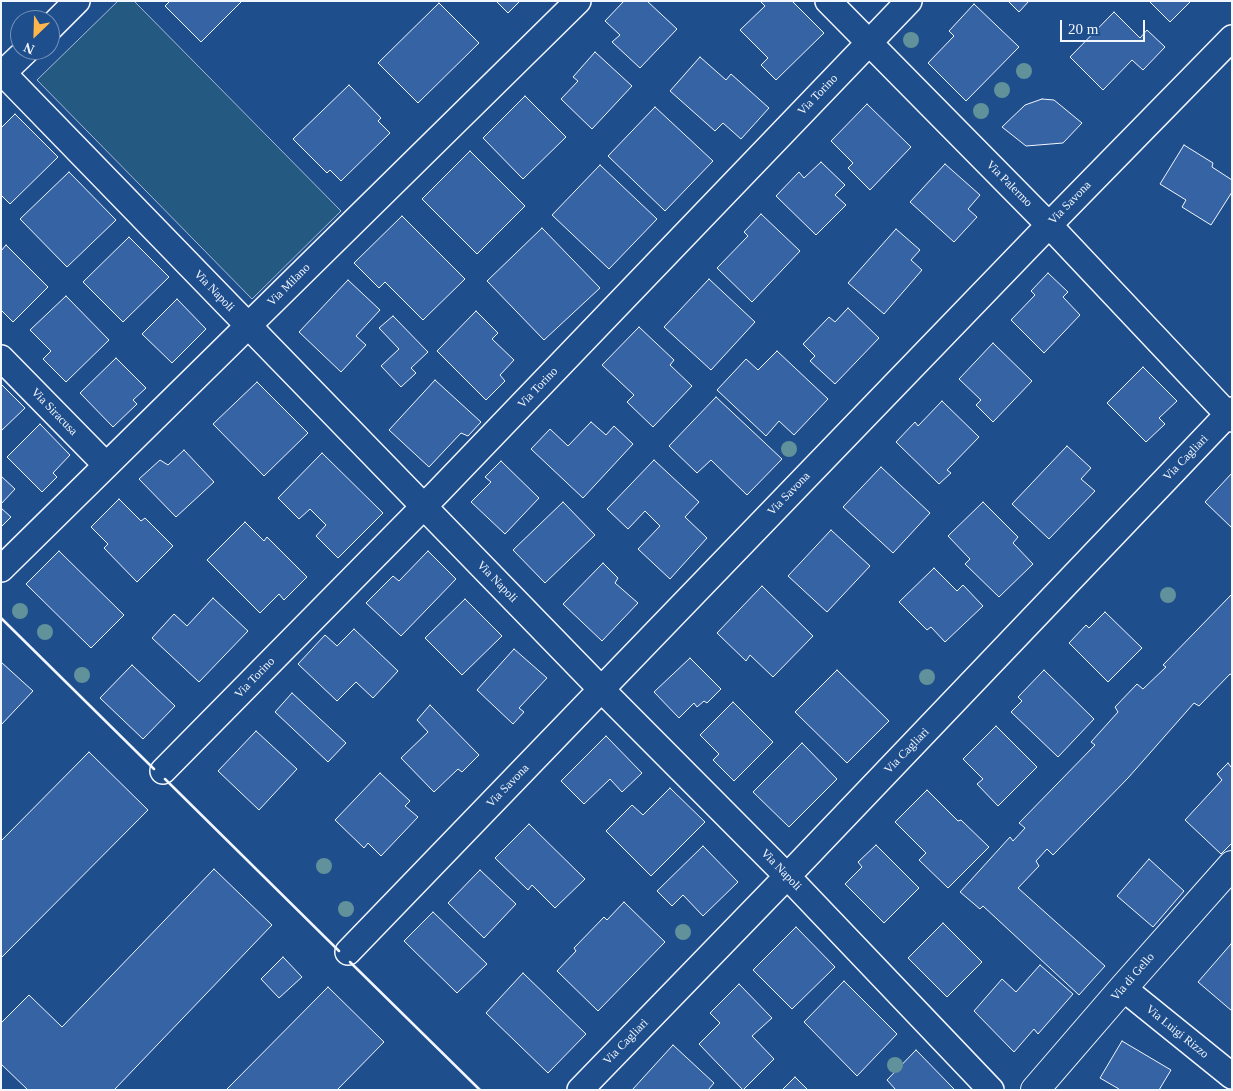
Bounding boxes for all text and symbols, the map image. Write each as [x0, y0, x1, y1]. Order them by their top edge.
north arrow [10, 10, 60, 60]
scale bar [1063, 10, 1148, 42]
text: 20 m [1068, 21, 1098, 37]
text: N [21, 39, 37, 57]
street label: Via Torino [795, 72, 841, 118]
street label: Via Palermo [983, 158, 1035, 210]
street label: Via Savona [1046, 178, 1094, 228]
street label: Via Milano [265, 261, 313, 309]
street label: Via Napoli [191, 267, 237, 315]
street label: Via Torino [515, 365, 561, 411]
street label: Via Siracusa [28, 385, 80, 439]
street label: Via Cagliari [1161, 432, 1211, 484]
street label: Via Savona [765, 469, 813, 519]
street label: Via Napoli [474, 558, 520, 606]
street label: Via Torino [232, 655, 278, 701]
street label: Via Cagliari [882, 725, 932, 777]
street label: Via Savona [484, 761, 532, 811]
street label: Via Napoli [758, 846, 804, 894]
street label: Via di Gello [1108, 950, 1158, 1004]
street label: Via Luigi Rizzo [1143, 1002, 1211, 1062]
street label: Via Cagliari [601, 1016, 651, 1068]

